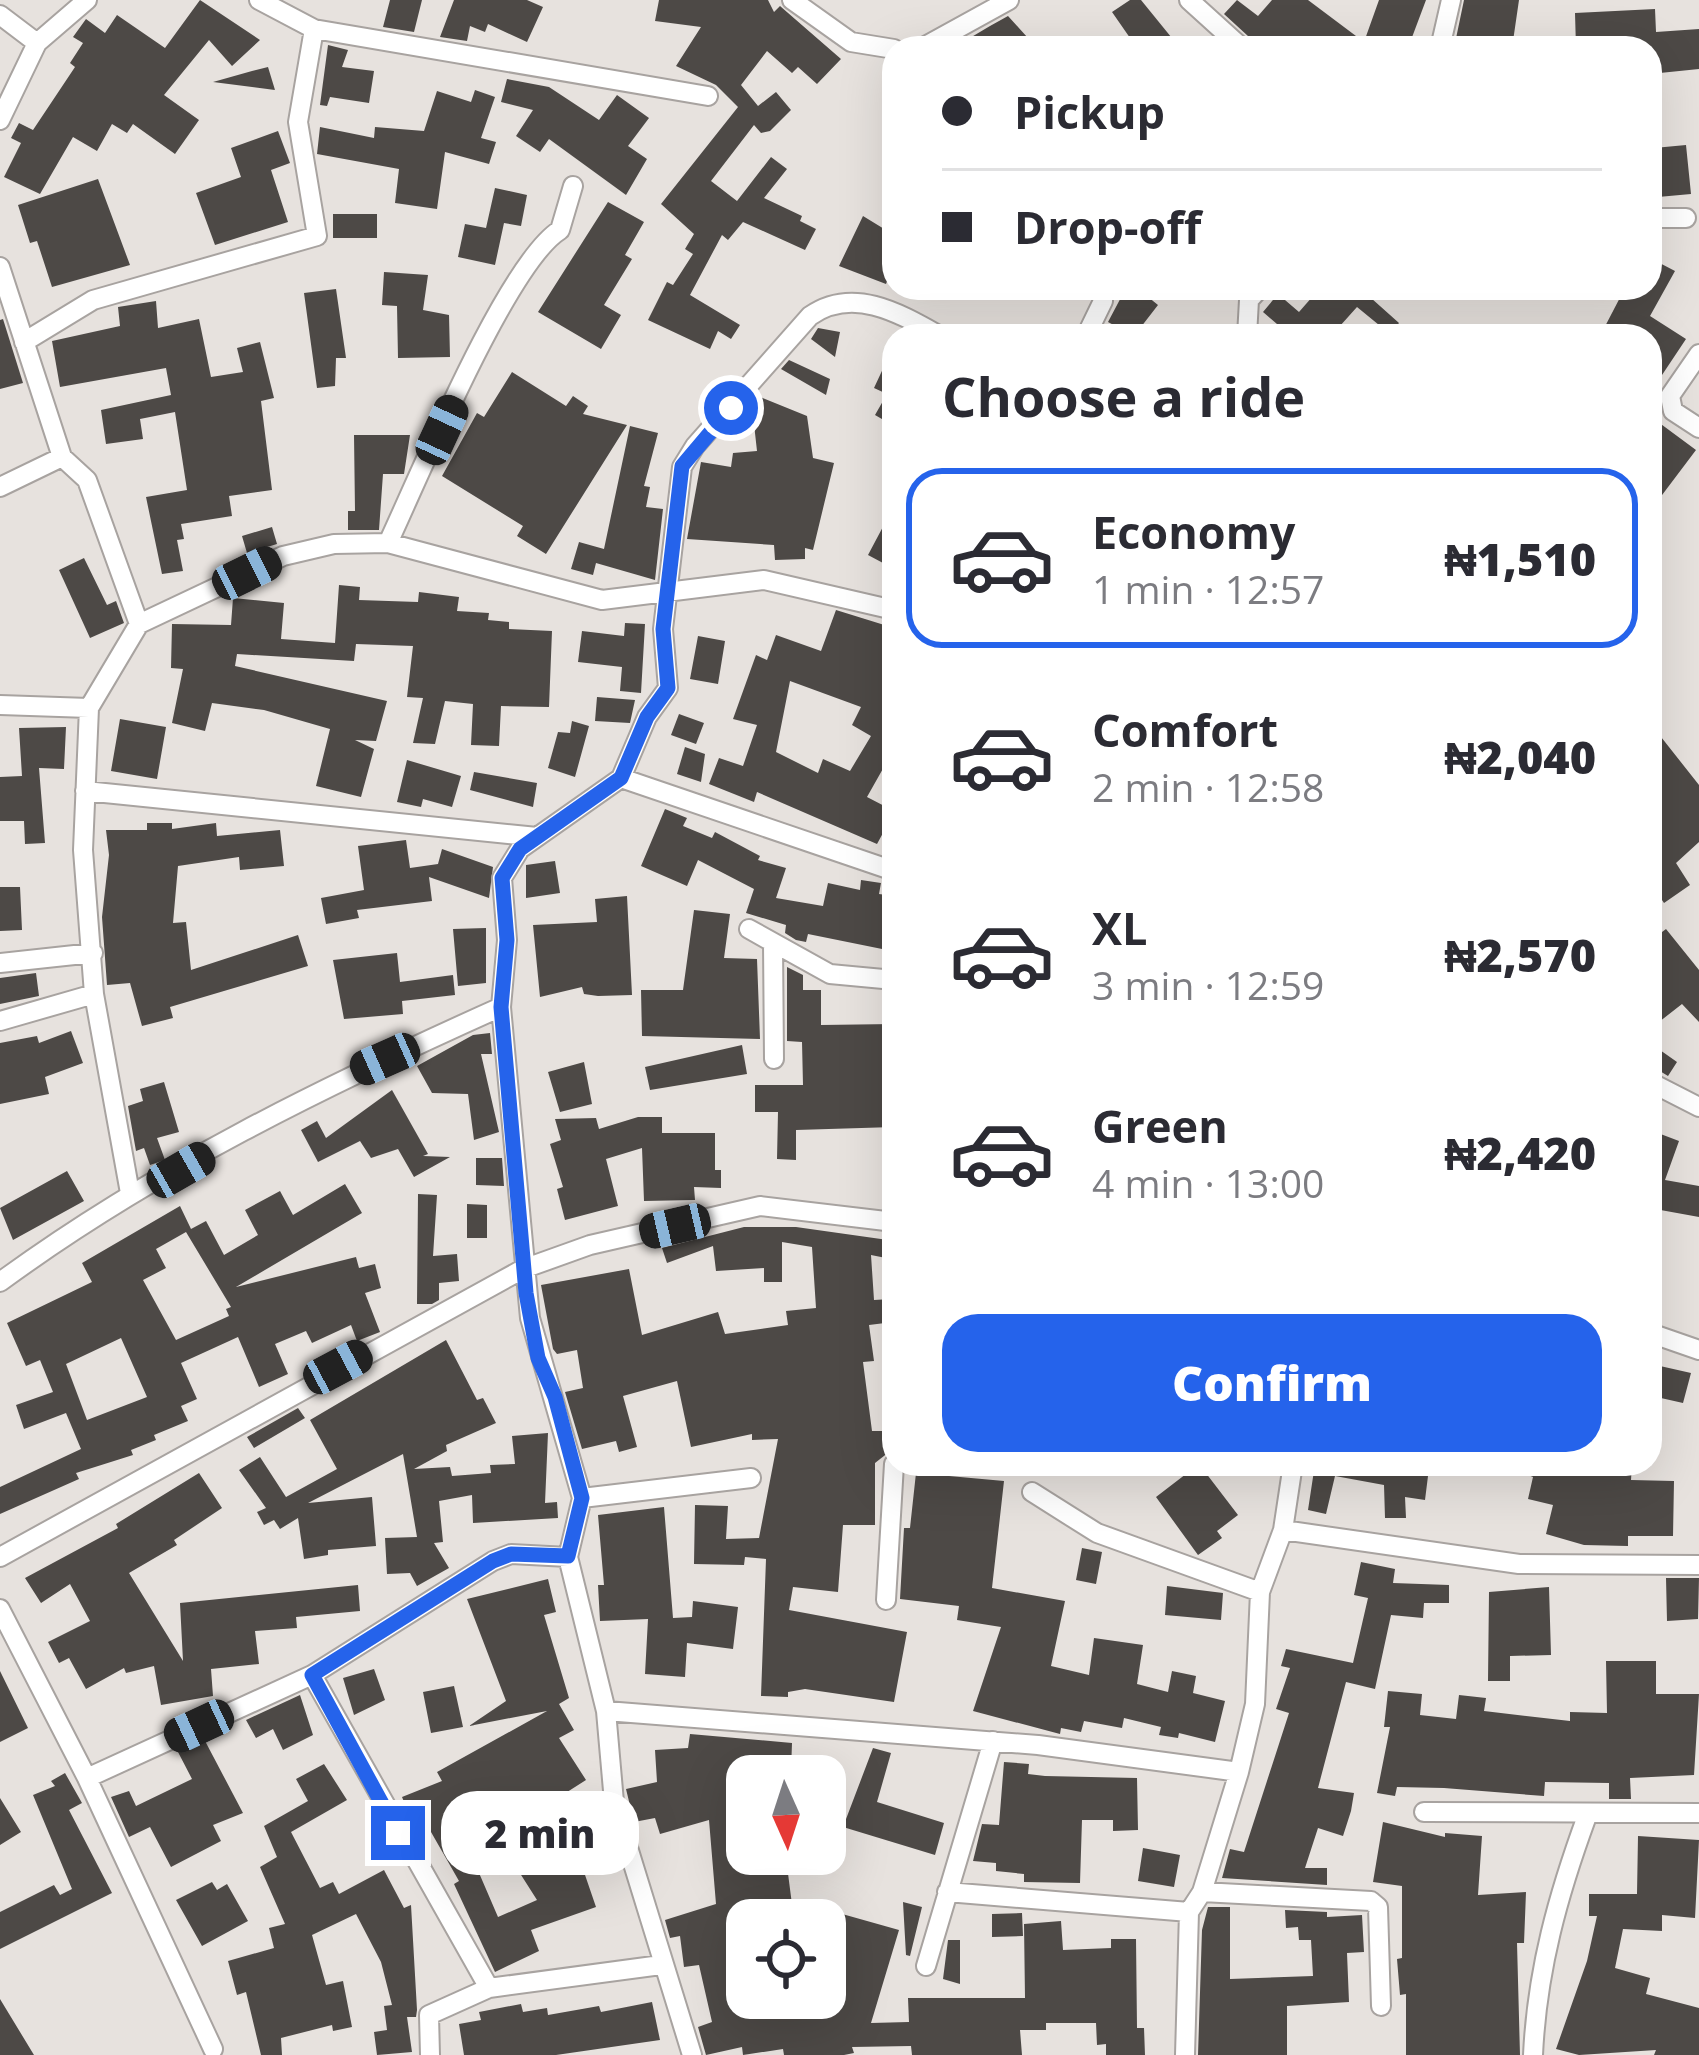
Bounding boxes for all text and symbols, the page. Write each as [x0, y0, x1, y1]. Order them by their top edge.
text: Pickup [1014, 81, 1165, 142]
text: Drop-off [1014, 196, 1201, 257]
text: Choose a ride [942, 359, 1305, 433]
route start [704, 381, 758, 435]
car [410, 390, 474, 470]
text: Economy [1092, 501, 1295, 562]
icon: car [948, 504, 1056, 612]
text: ₦1,510 [1444, 528, 1596, 589]
car [207, 541, 287, 605]
text: 1 min · 12:57 [1092, 562, 1324, 615]
text: Comfort [1092, 699, 1278, 760]
icon: car [948, 702, 1056, 810]
text: ₦2,040 [1444, 726, 1596, 787]
text: 2 min · 12:58 [1092, 760, 1324, 813]
text: XL [1092, 897, 1147, 958]
icon: car [948, 900, 1056, 1008]
text: ₦2,570 [1444, 924, 1596, 985]
text: 3 min · 12:59 [1092, 958, 1324, 1011]
car [345, 1028, 425, 1090]
text: Green [1092, 1095, 1228, 1156]
icon: car [948, 1098, 1056, 1206]
text: ₦2,420 [1444, 1122, 1596, 1183]
car [141, 1136, 221, 1204]
text: 4 min · 13:00 [1092, 1156, 1324, 1209]
car [636, 1200, 714, 1252]
button: Confirm [942, 1314, 1602, 1452]
car [298, 1334, 378, 1400]
car [159, 1694, 239, 1758]
north arrow [726, 1755, 846, 1875]
map controls [726, 1755, 846, 2019]
callout: 2 min [440, 1791, 638, 1875]
route end [371, 1806, 425, 1860]
text: 2 min [485, 1806, 595, 1859]
button: locate [726, 1899, 846, 2019]

